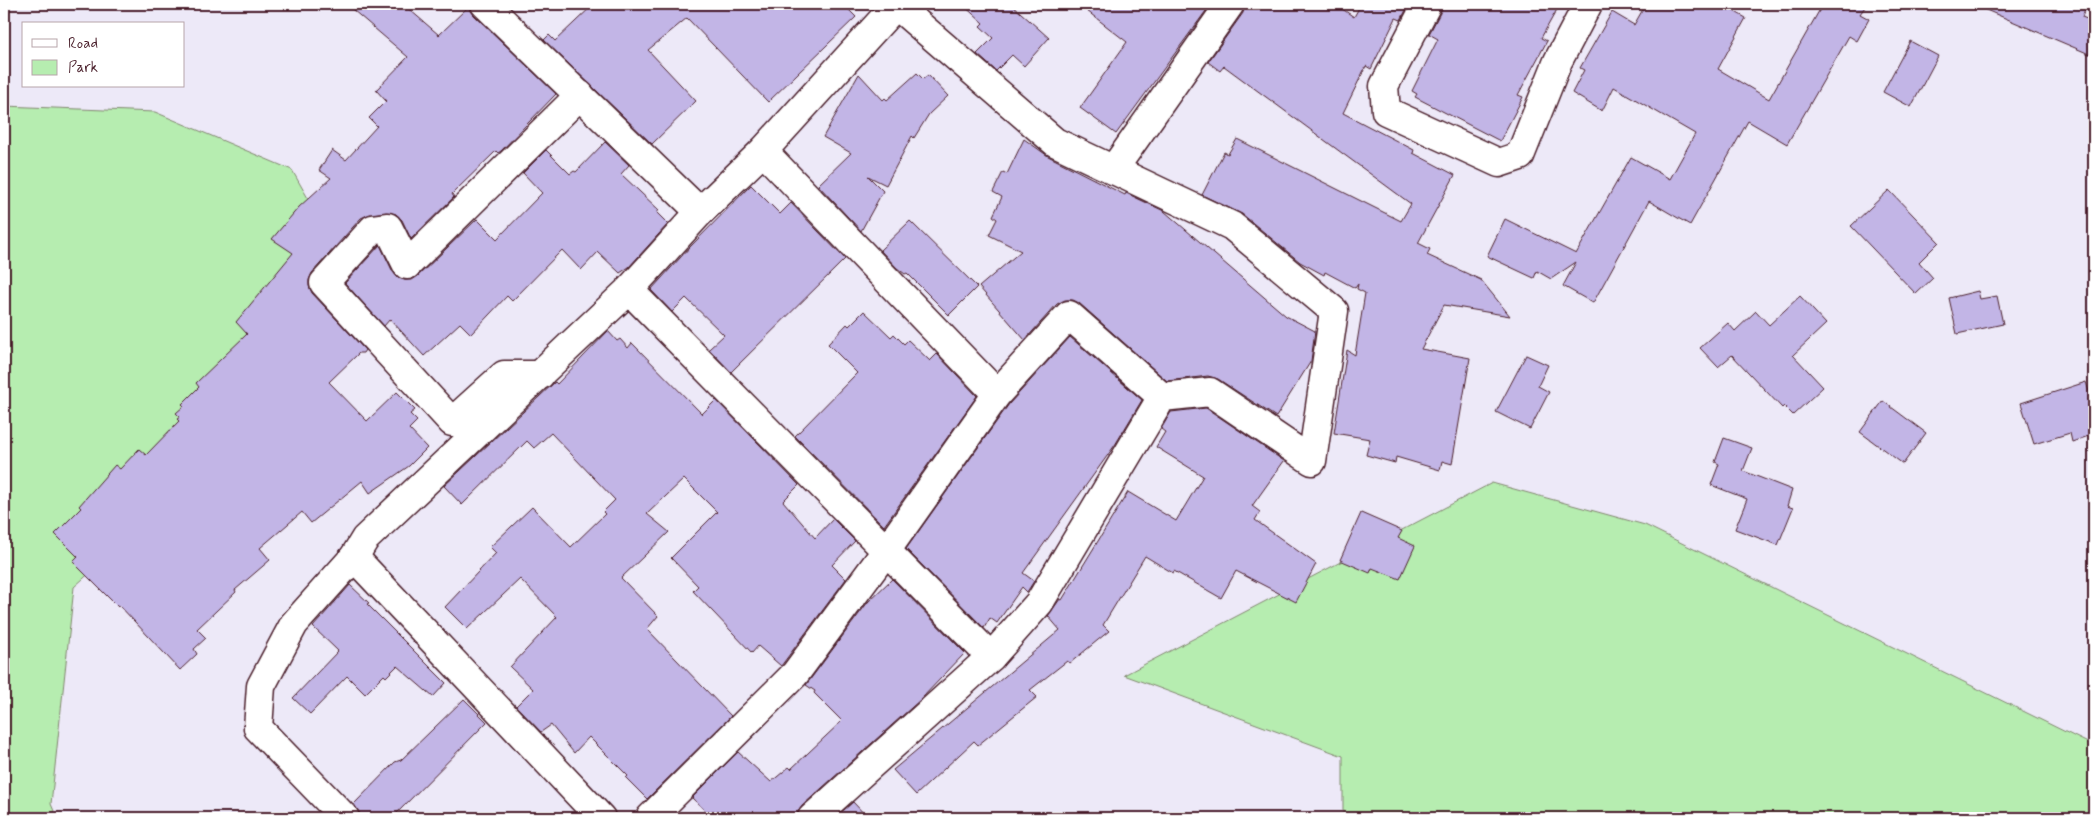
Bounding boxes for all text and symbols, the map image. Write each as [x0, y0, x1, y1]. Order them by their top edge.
legend [22, 22, 185, 88]
text: Road [68, 34, 98, 54]
text: Park [68, 58, 98, 78]

